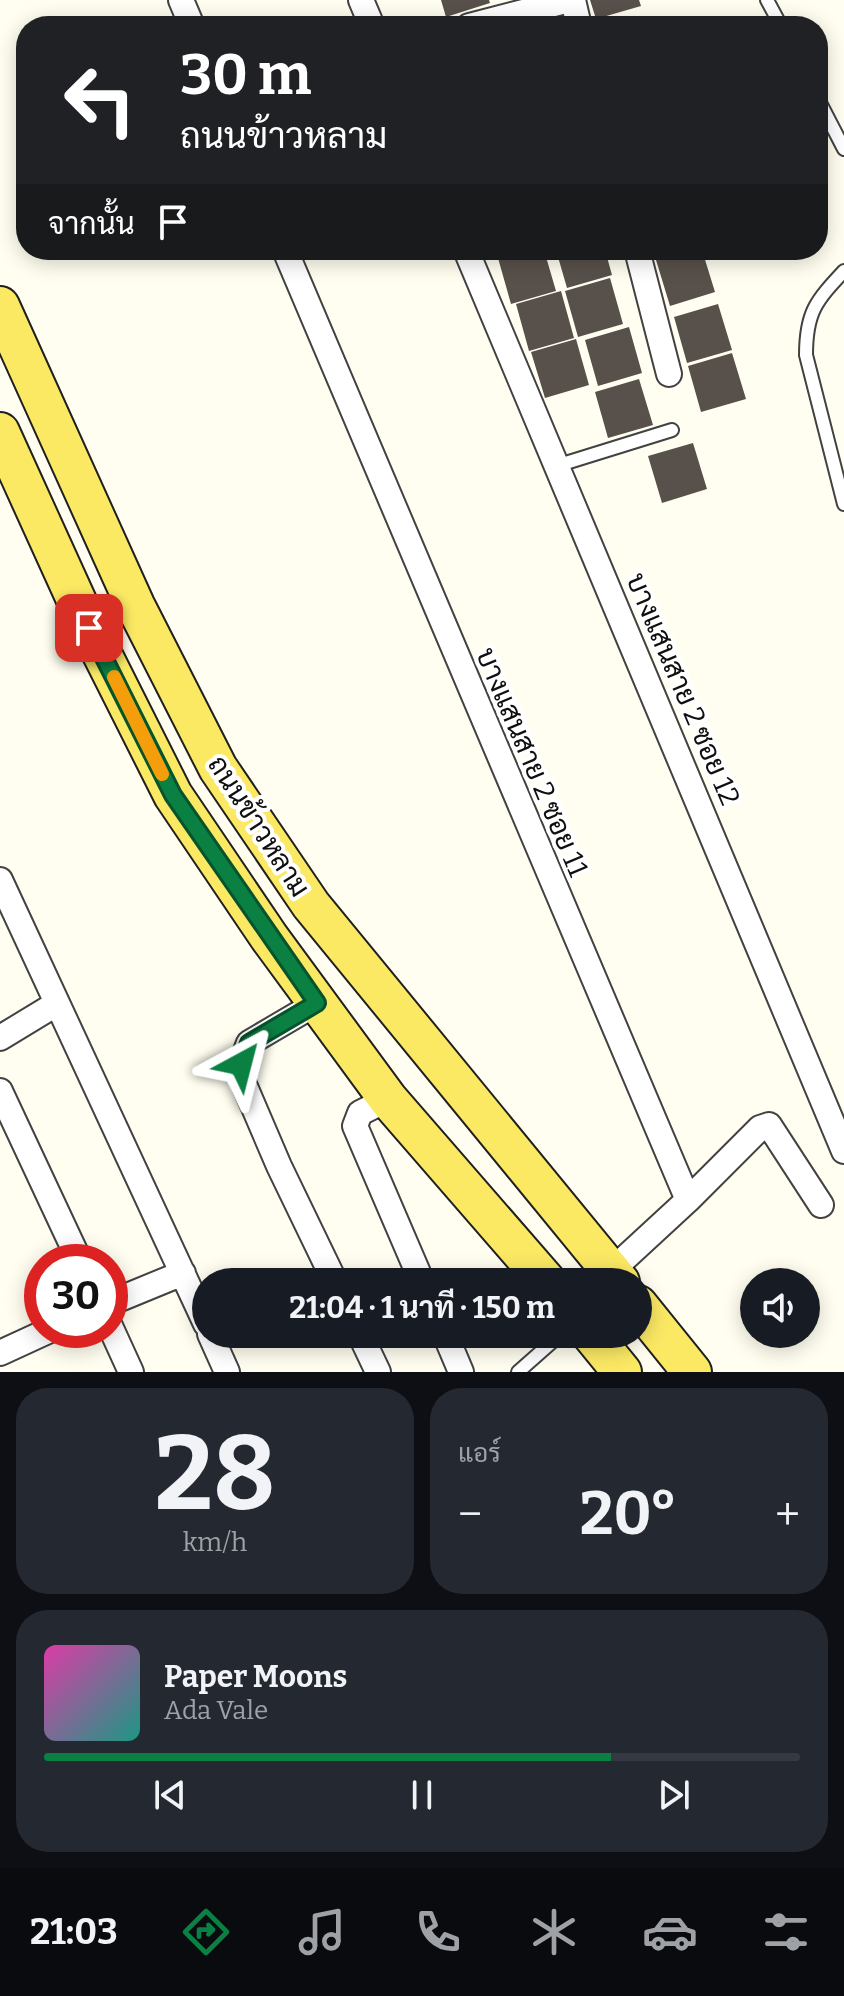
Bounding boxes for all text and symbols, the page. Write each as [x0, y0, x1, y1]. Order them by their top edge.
text: 30 m [180, 42, 311, 109]
icon: left [48, 48, 152, 152]
text: ถนนข้าวหลาม [180, 114, 387, 158]
icon: arrive [151, 200, 195, 244]
text: จากนั้น [48, 206, 135, 242]
street label: บางแสนสาย 2 ซอย 12 [619, 568, 747, 810]
pin [55, 594, 123, 662]
icon: arrive [67, 606, 111, 650]
street label: บางแสนสาย 2 ซอย 11 [469, 643, 595, 882]
street label: ถนนข้าวหลาม [201, 748, 318, 903]
position arrow [199, 1022, 283, 1106]
speed limit sign: 30 [24, 1244, 128, 1348]
map controls [740, 1268, 820, 1348]
button: sound [740, 1268, 820, 1348]
text: 21:04 · 1 นาที · 150 m [289, 1290, 555, 1326]
text: 28 [154, 1412, 276, 1537]
text: แอร์ [458, 1438, 501, 1469]
text: 20° [580, 1478, 677, 1550]
text: − [458, 1488, 482, 1541]
text: + [775, 1488, 800, 1541]
text: km/h [183, 1527, 247, 1558]
text: Paper Moons [164, 1659, 347, 1695]
text: Ada Vale [164, 1695, 268, 1726]
icon: previous [148, 1773, 192, 1817]
icon: pause [400, 1773, 444, 1817]
icon: next [652, 1773, 696, 1817]
icon: directions [178, 1904, 234, 1960]
icon: music [294, 1904, 350, 1960]
icon: phone [410, 1904, 466, 1960]
icon: climate [526, 1904, 582, 1960]
icon: car [642, 1904, 698, 1960]
icon: filters [758, 1904, 814, 1960]
text: 21:03 [30, 1910, 118, 1954]

